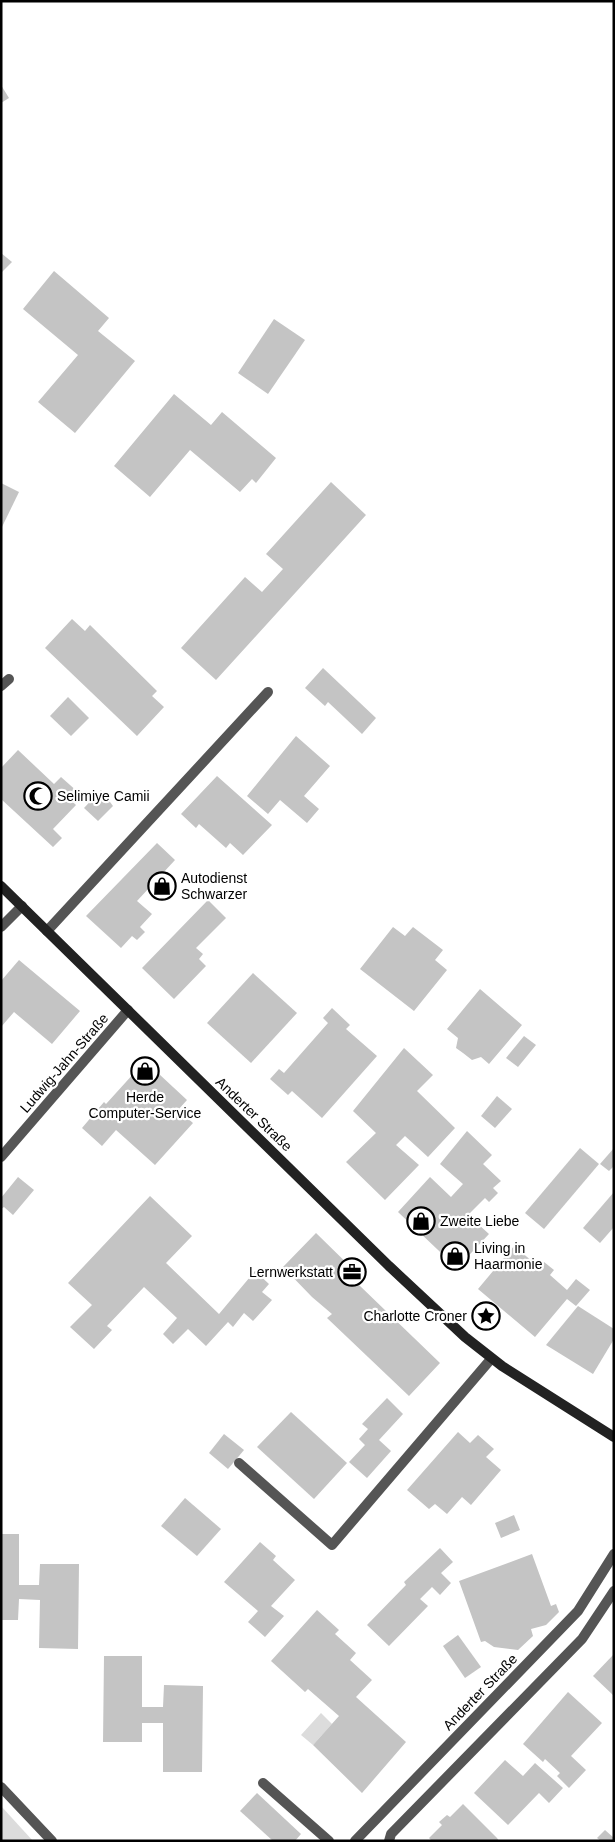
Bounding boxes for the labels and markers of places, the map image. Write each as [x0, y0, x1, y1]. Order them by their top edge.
mosque icon: Selimiye Camii [23, 781, 53, 811]
place label: Selimiye Camii [57, 788, 150, 804]
place label: Autodienst Schwarzer [181, 870, 247, 902]
shop icon: Autodienst Schwarzer [147, 871, 177, 901]
shop icon: Herde Computer-Service [130, 1056, 160, 1086]
place label: Herde Computer-Service [89, 1089, 202, 1121]
shop icon: Zweite Liebe [406, 1206, 436, 1236]
place label: Zweite Liebe [440, 1213, 520, 1229]
place label: Living in Haarmonie [474, 1240, 543, 1272]
shop icon: Living in Haarmonie [440, 1241, 470, 1271]
office icon: Lernwerkstatt [337, 1257, 367, 1287]
place label: Lernwerkstatt [249, 1264, 333, 1280]
place icon: Charlotte Croner [471, 1301, 501, 1331]
place label: Charlotte Croner [364, 1308, 467, 1324]

